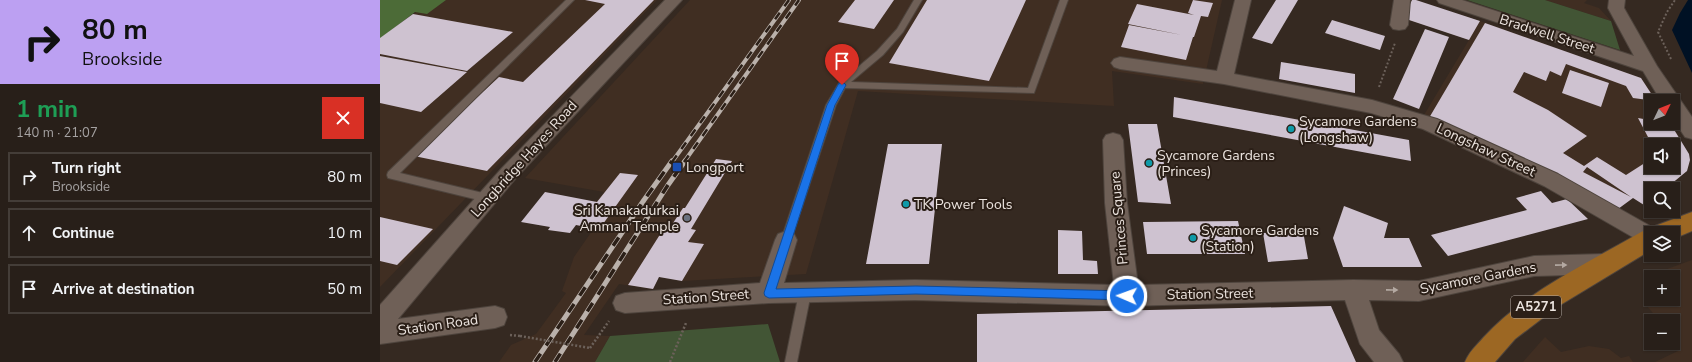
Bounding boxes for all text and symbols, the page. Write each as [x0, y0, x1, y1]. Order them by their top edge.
street label: Bradwell Street [1497, 10, 1597, 58]
text: 80 m [82, 11, 148, 49]
icon: right [16, 16, 68, 68]
pin [825, 44, 859, 85]
text: Brookside [82, 47, 162, 71]
icon: arrive [831, 50, 853, 72]
text: 1 min [16, 93, 78, 125]
north arrow [1644, 94, 1680, 130]
map controls [1644, 94, 1680, 350]
button: close [322, 97, 364, 139]
street label: Longbridge Hayes Road [466, 97, 582, 221]
place label: Sycamore Gardens (Longshaw) [1299, 112, 1417, 147]
street label: Longshaw Street [1433, 119, 1539, 181]
text: 140 m · 21:07 [16, 124, 98, 142]
marker: Sycamore Gardens (Longshaw) [1286, 124, 1296, 134]
button: sound [1644, 138, 1680, 174]
place label: Sycamore Gardens (Princes) [1157, 146, 1275, 181]
text: Turn right [52, 158, 121, 178]
place label: Longport [686, 158, 744, 177]
marker: Sycamore Gardens (Princes) [1144, 158, 1154, 168]
marker: Longport [671, 161, 683, 173]
icon: right [18, 166, 40, 188]
text: 80 m [327, 167, 362, 187]
street label: Princes Square [1105, 171, 1133, 265]
text: Brookside [52, 178, 110, 196]
button: search [1644, 182, 1680, 218]
place label: TK Power Tools [914, 195, 1013, 214]
marker: TK Power Tools [901, 199, 911, 209]
place label: Sri Kanakadurkai Amman Temple [574, 201, 679, 236]
marker: Sri Kanakadurkai Amman Temple [682, 213, 692, 223]
place label: Sycamore Gardens (Station) [1201, 221, 1319, 256]
icon: ahead [18, 222, 40, 244]
text: Continue [52, 223, 114, 243]
text: 10 m [327, 223, 362, 243]
button: layers [1644, 226, 1680, 262]
marker: Sycamore Gardens (Station) [1188, 233, 1198, 243]
street label: Sycamore Gardens [1418, 257, 1538, 299]
one-way arrow [1555, 262, 1567, 269]
button: + [1644, 270, 1680, 306]
position arrow [1106, 275, 1148, 317]
icon: arrive [18, 278, 40, 300]
text: Arrive at destination [52, 279, 195, 299]
text: 50 m [327, 279, 362, 299]
street label: Station Street [662, 284, 750, 309]
street label: Station Street [1167, 284, 1254, 304]
one-way arrow [1386, 287, 1398, 294]
road number: A5271 [1511, 296, 1561, 318]
street label: Station Road [397, 310, 479, 340]
button: − [1644, 314, 1680, 350]

